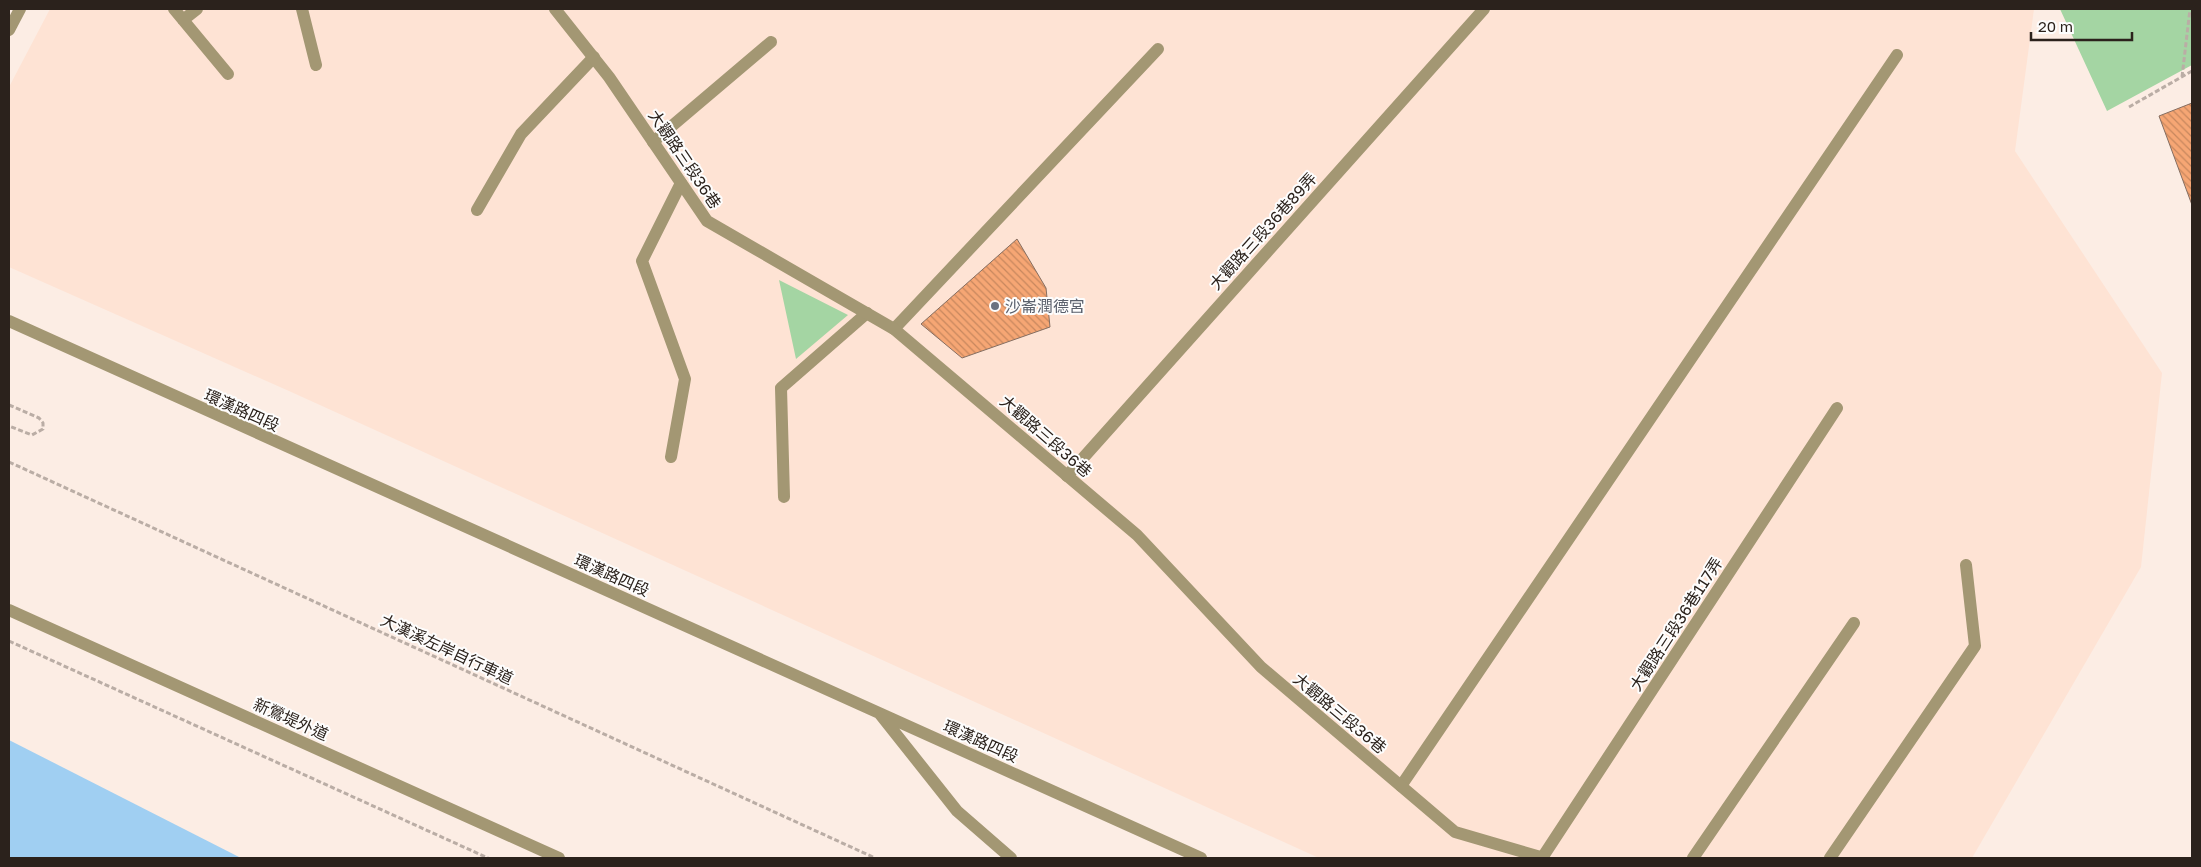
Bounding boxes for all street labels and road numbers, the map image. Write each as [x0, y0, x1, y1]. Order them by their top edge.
street label: 大觀路三段36巷 [645, 106, 725, 212]
street label: 大觀路三段36巷89弄 [1205, 168, 1321, 294]
street label: 環漢路四段 [201, 385, 283, 435]
street label: 大觀路三段36巷 [996, 391, 1096, 481]
street label: 環漢路四段 [571, 550, 653, 600]
street label: 大觀路三段36巷117弄 [1625, 554, 1727, 694]
street label: 大漢溪左岸自行車道 [378, 610, 516, 688]
street label: 大觀路三段36巷 [1290, 668, 1390, 758]
street label: 新鶯堤外道 [250, 694, 332, 744]
street label: 環漢路四段 [940, 716, 1022, 766]

